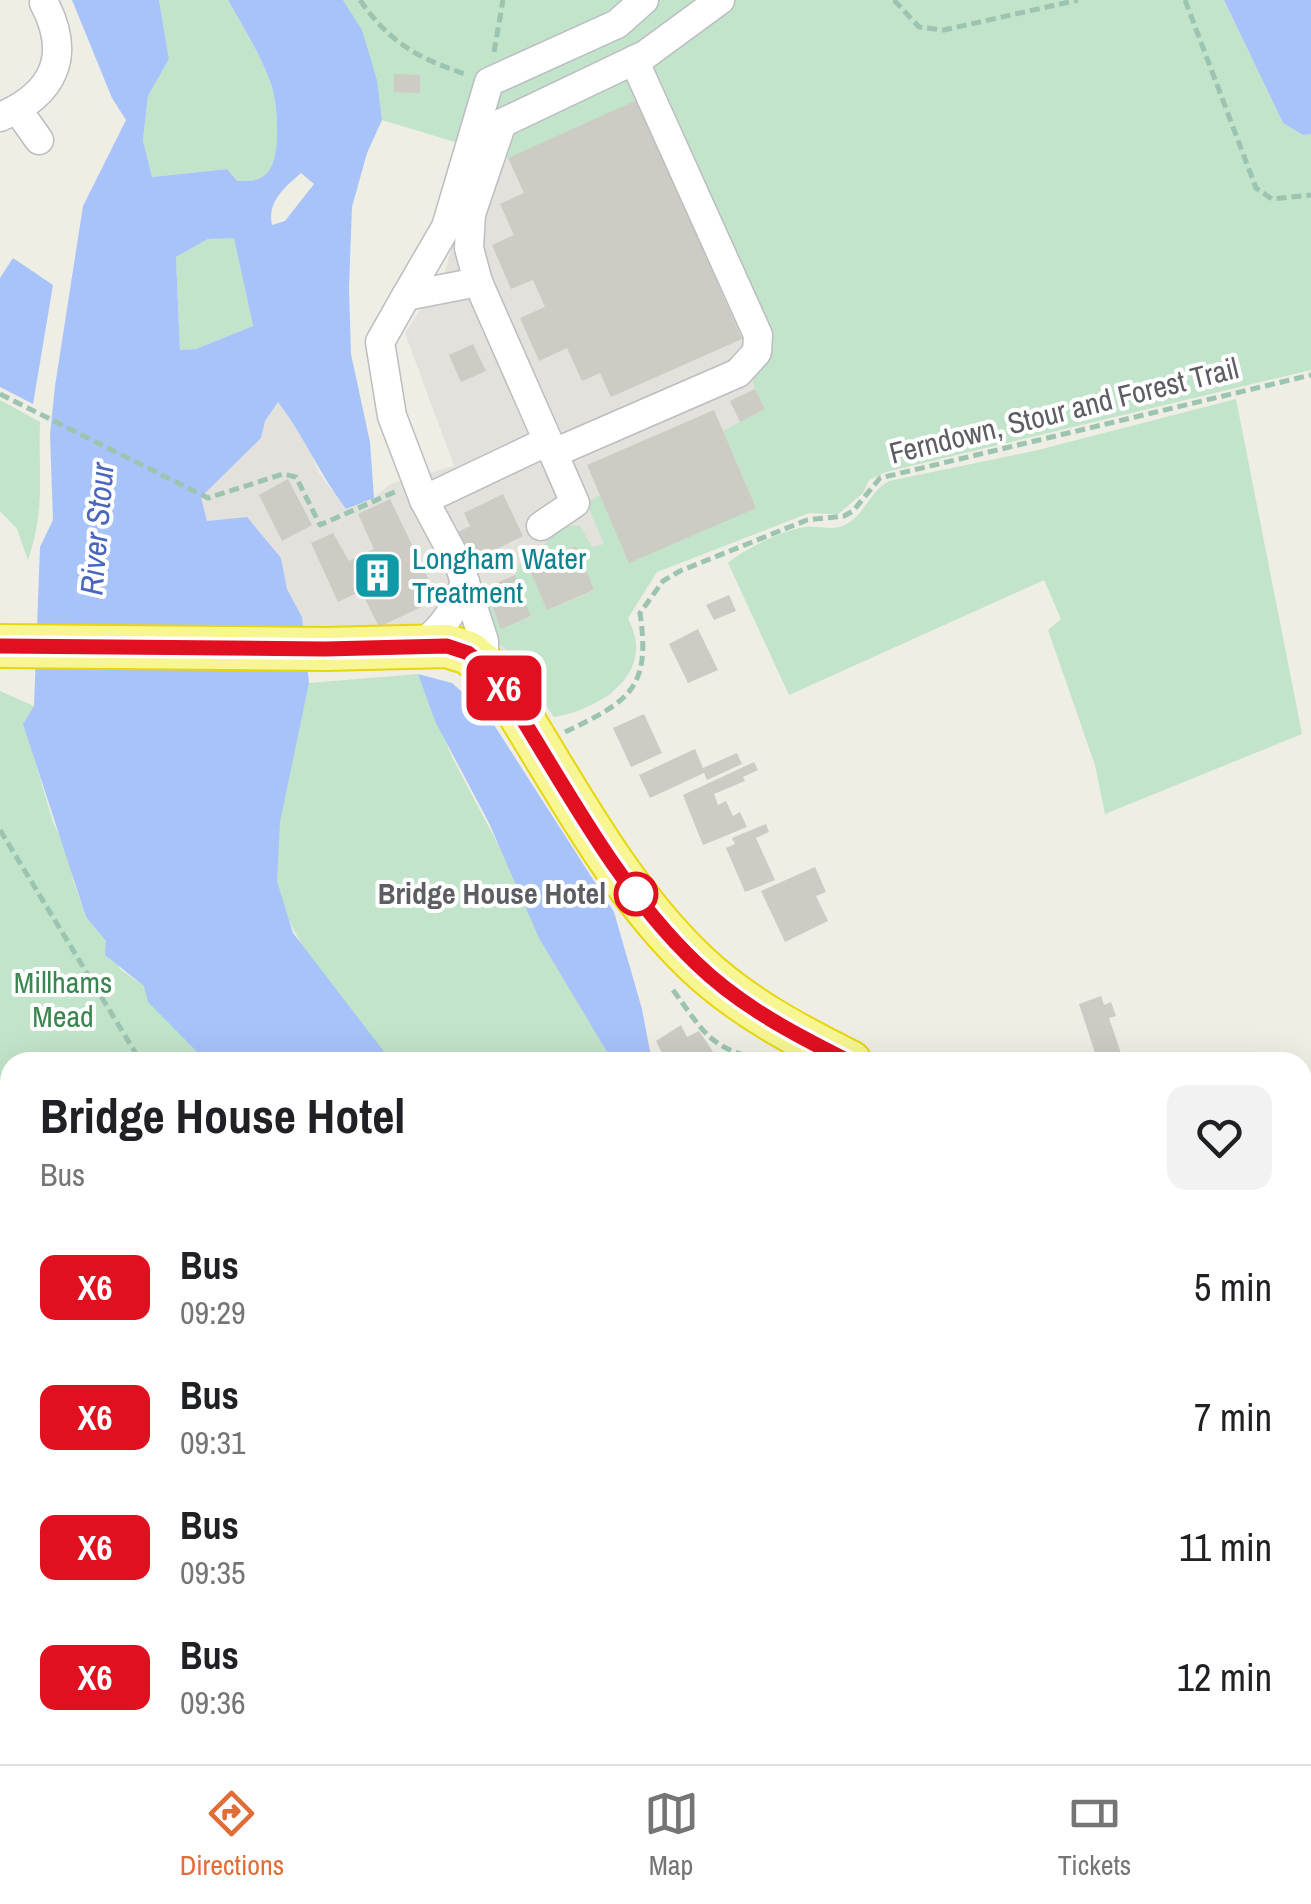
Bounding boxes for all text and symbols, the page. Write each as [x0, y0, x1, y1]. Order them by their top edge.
street label: Ferndown, Stour and Forest Trail [885, 347, 1243, 473]
water label: River Stour [69, 460, 124, 597]
place label: Longham Water Treatment [412, 538, 587, 612]
building icon: Longham Water Treatment [351, 550, 403, 602]
line badge: X6 [459, 656, 549, 720]
text: X6 [486, 665, 522, 712]
place label: Bridge House Hotel [378, 873, 606, 913]
marker: Bridge House Hotel [615, 873, 657, 915]
park label: Millhams Mead [14, 962, 112, 1036]
text: Bridge House Hotel [40, 1083, 405, 1148]
button: heart [1167, 1085, 1272, 1190]
text: Bus [40, 1153, 85, 1196]
text: Bus [180, 1240, 239, 1291]
text: 5 min [1194, 1262, 1272, 1313]
text: X6 [77, 1264, 113, 1311]
text: 09:29 [180, 1291, 246, 1334]
text: Bus [180, 1370, 239, 1421]
text: 7 min [1194, 1392, 1272, 1443]
text: X6 [77, 1394, 113, 1441]
text: 09:31 [180, 1421, 246, 1464]
text: Bus [180, 1500, 239, 1551]
text: 11 min [1179, 1522, 1272, 1573]
text: X6 [77, 1524, 113, 1571]
text: 09:35 [180, 1551, 246, 1594]
text: Bus [180, 1630, 239, 1681]
text: 12 min [1177, 1652, 1272, 1703]
text: X6 [77, 1654, 113, 1701]
text: 09:36 [180, 1681, 246, 1724]
tab: Directions [180, 1786, 284, 1884]
tab: Map [644, 1786, 699, 1884]
tab: Tickets [1058, 1786, 1131, 1884]

